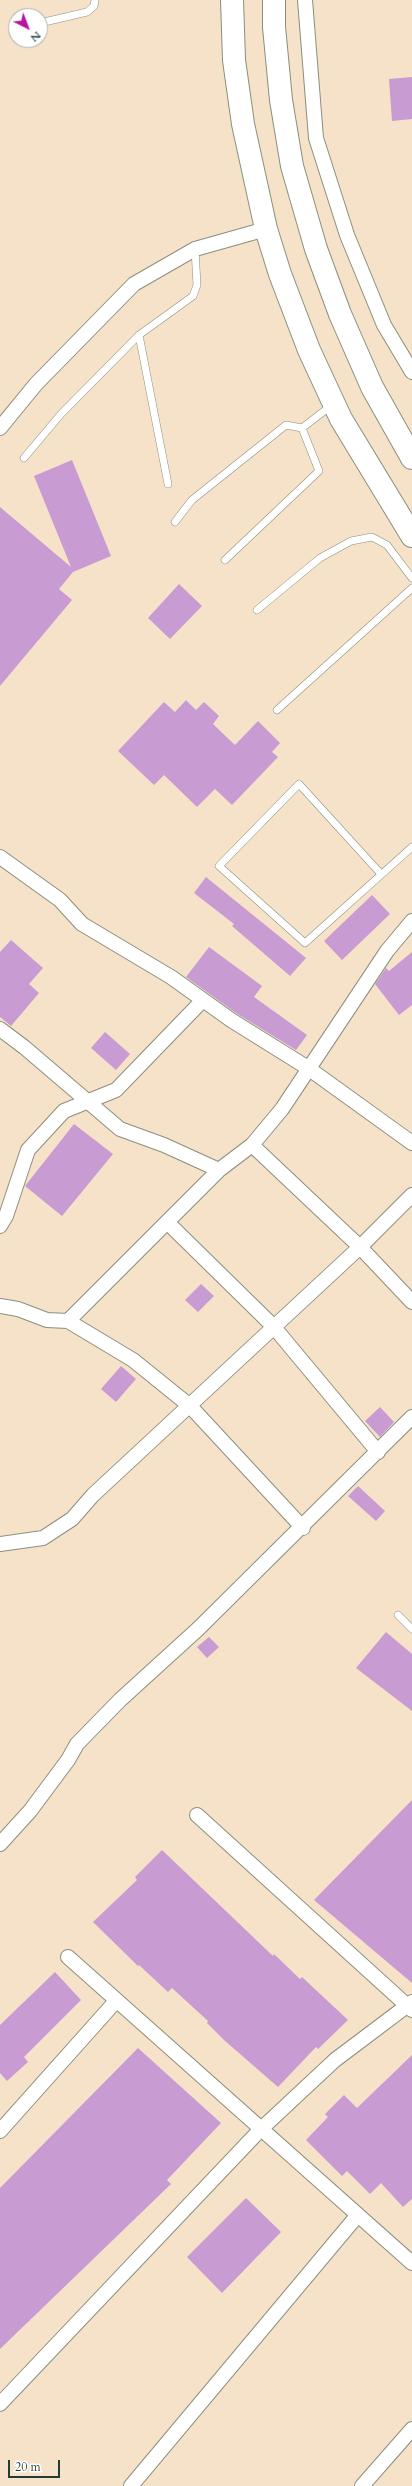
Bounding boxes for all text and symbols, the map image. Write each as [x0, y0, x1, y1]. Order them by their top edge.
north arrow [8, 8, 48, 48]
text: N [27, 28, 44, 45]
scale bar [10, 2452, 62, 2478]
text: 20 m [15, 2459, 41, 2475]

